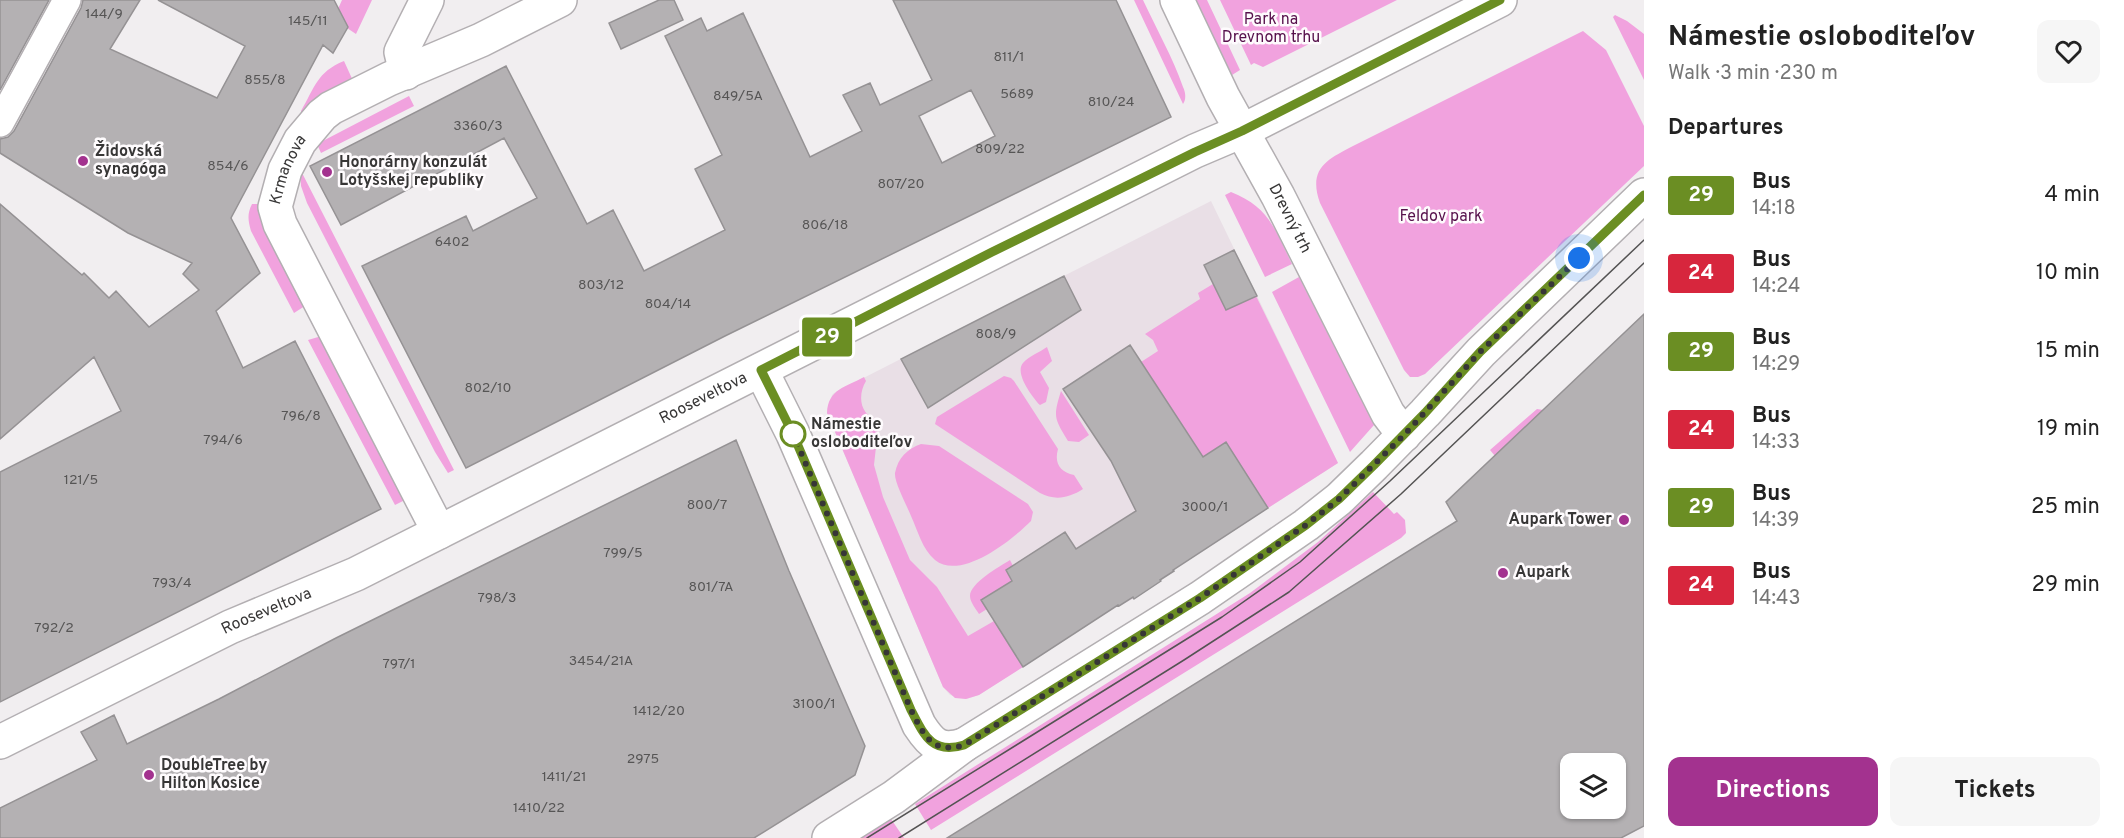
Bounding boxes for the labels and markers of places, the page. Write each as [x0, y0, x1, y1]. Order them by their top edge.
place label: Židovská synagóga [95, 140, 166, 180]
place label: Honorárny konzulát Lotyšskej republiky [339, 153, 487, 191]
marker: Židovská synagóga [76, 154, 90, 168]
marker: Honorárny konzulát Lotyšskej republiky [320, 165, 334, 179]
place label: Námestie osloboditeľov [811, 415, 912, 453]
marker: Námestie osloboditeľov [780, 421, 806, 447]
place label: Aupark Tower [1508, 510, 1612, 530]
marker: Aupark Tower [1617, 513, 1631, 527]
place label: Aupark [1515, 563, 1570, 583]
marker: Aupark [1496, 566, 1510, 580]
place label: DoubleTree by Hilton Kosice [161, 756, 267, 794]
marker: DoubleTree by Hilton Kosice [142, 768, 156, 782]

